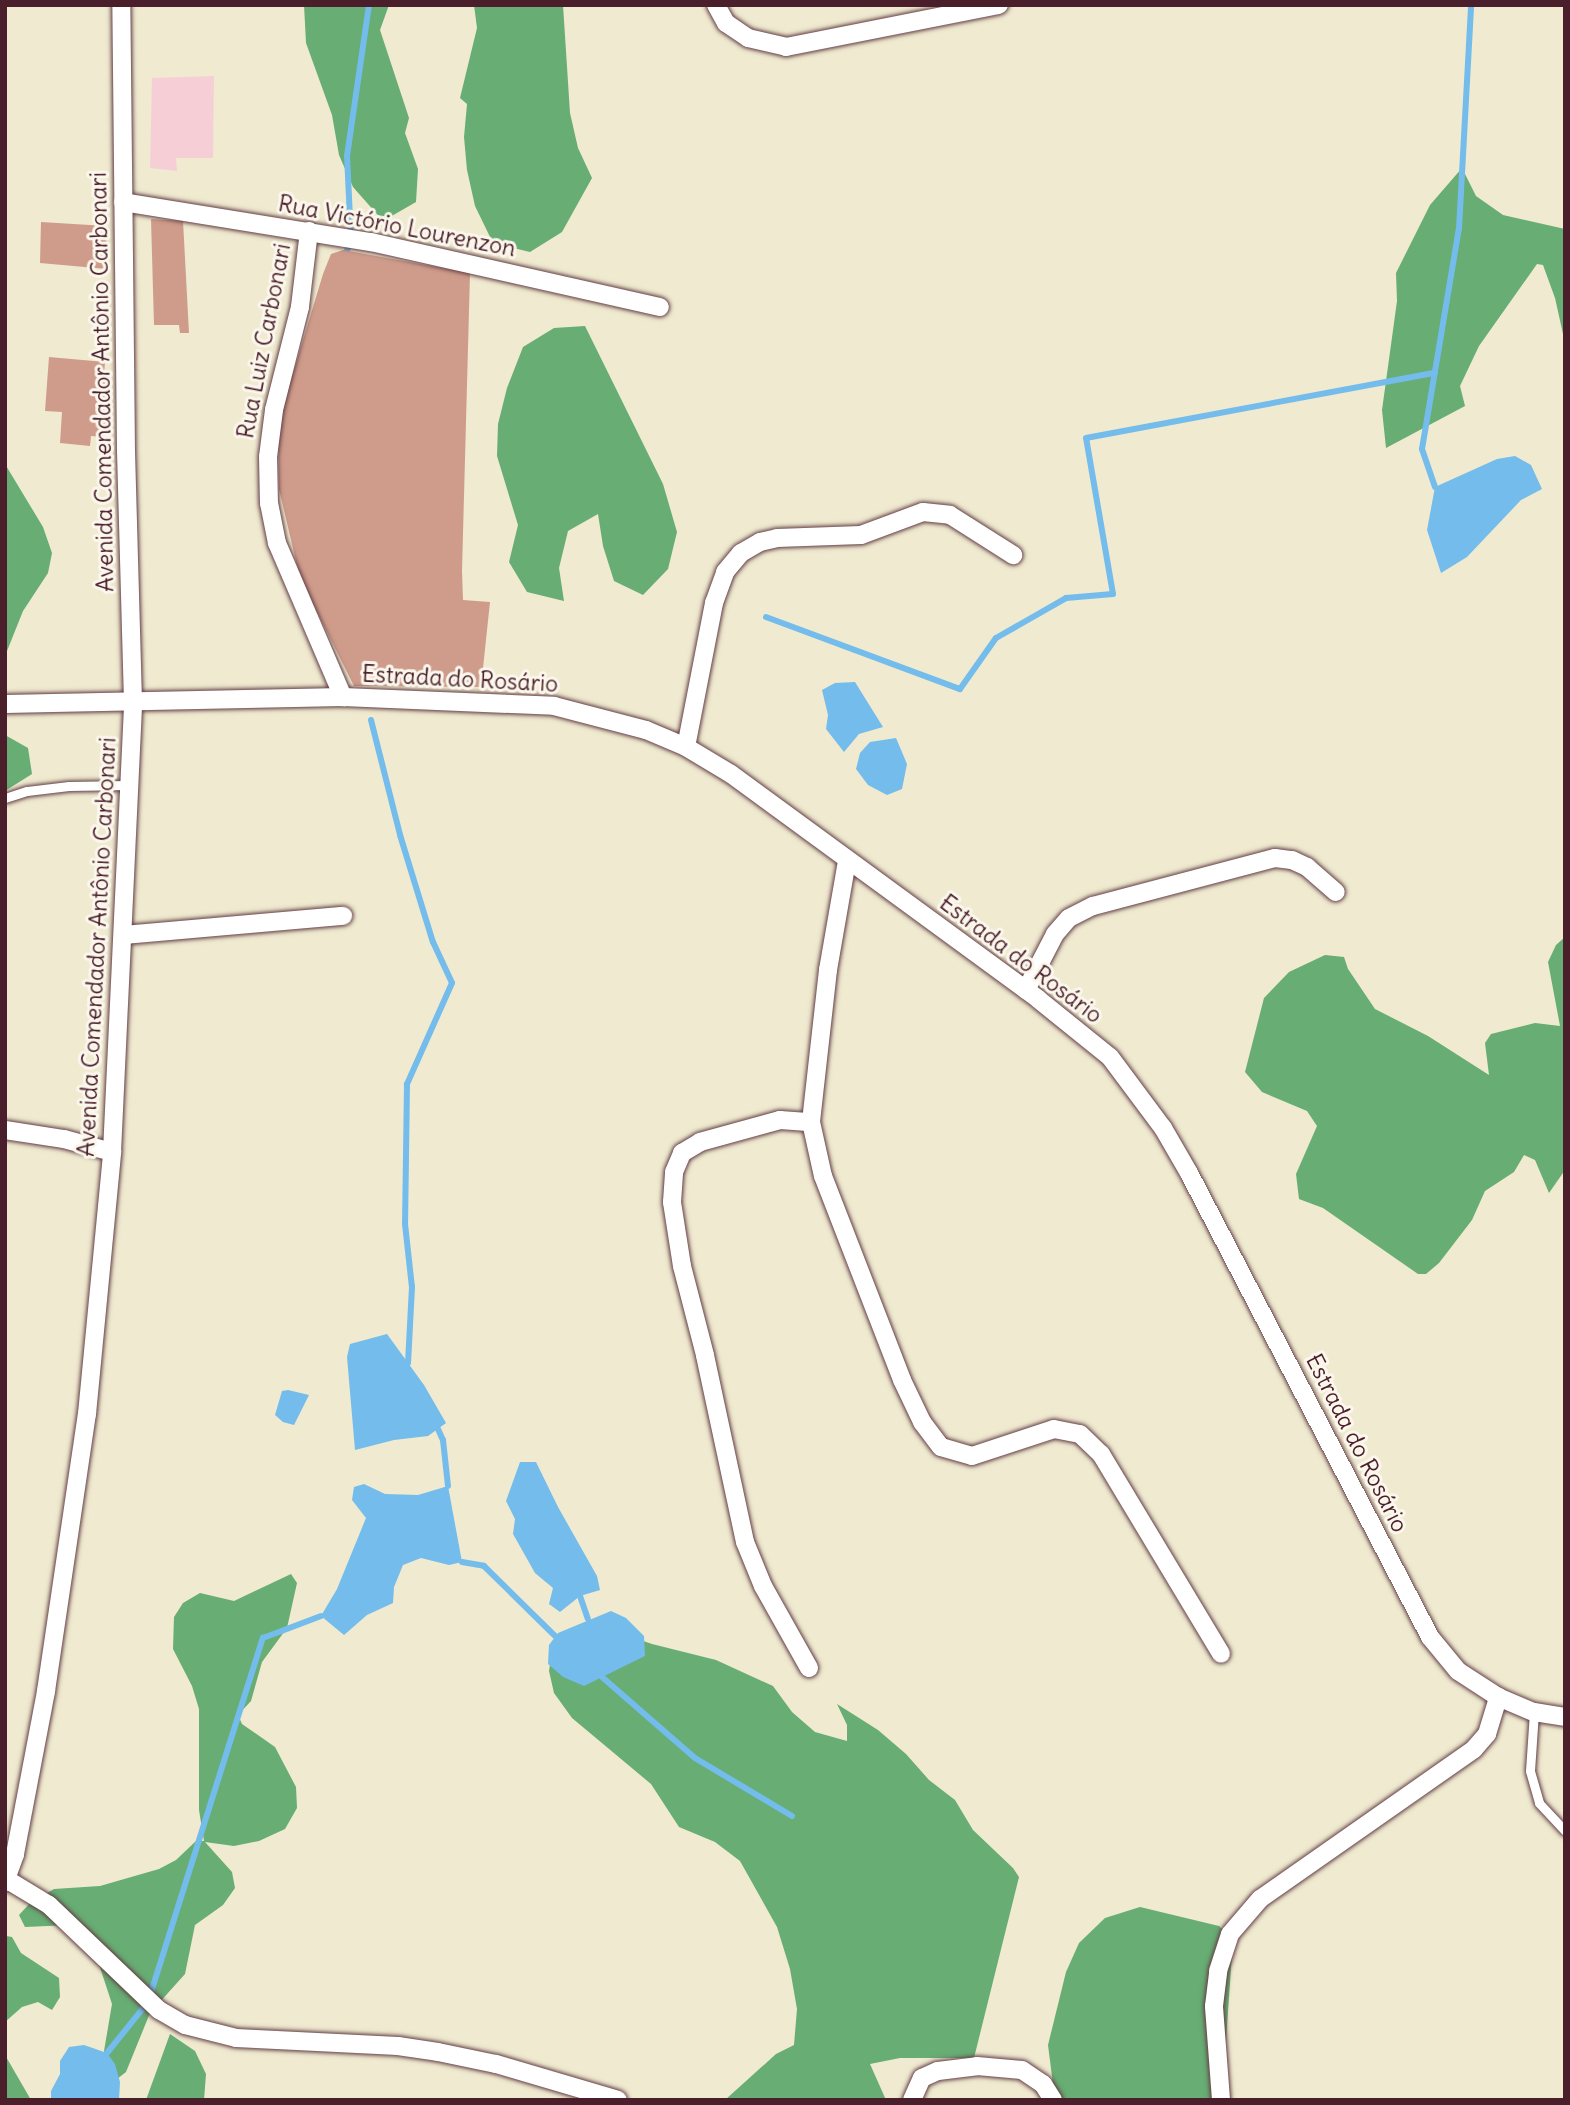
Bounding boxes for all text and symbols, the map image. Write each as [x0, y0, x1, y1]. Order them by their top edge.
street label: Avenida Comendador Antônio Carbonari [85, 172, 119, 592]
street label: Rua Victório Lourenzon [276, 189, 518, 263]
street label: Rua Luiz Carbonari [232, 241, 296, 441]
street label: Estrada do Rosário [361, 660, 559, 698]
street label: Avenida Comendador Antônio Carbonari [72, 737, 122, 1157]
street label: Estrada do Rosário [934, 889, 1108, 1029]
street label: Estrada do Rosário [1300, 1349, 1414, 1537]

